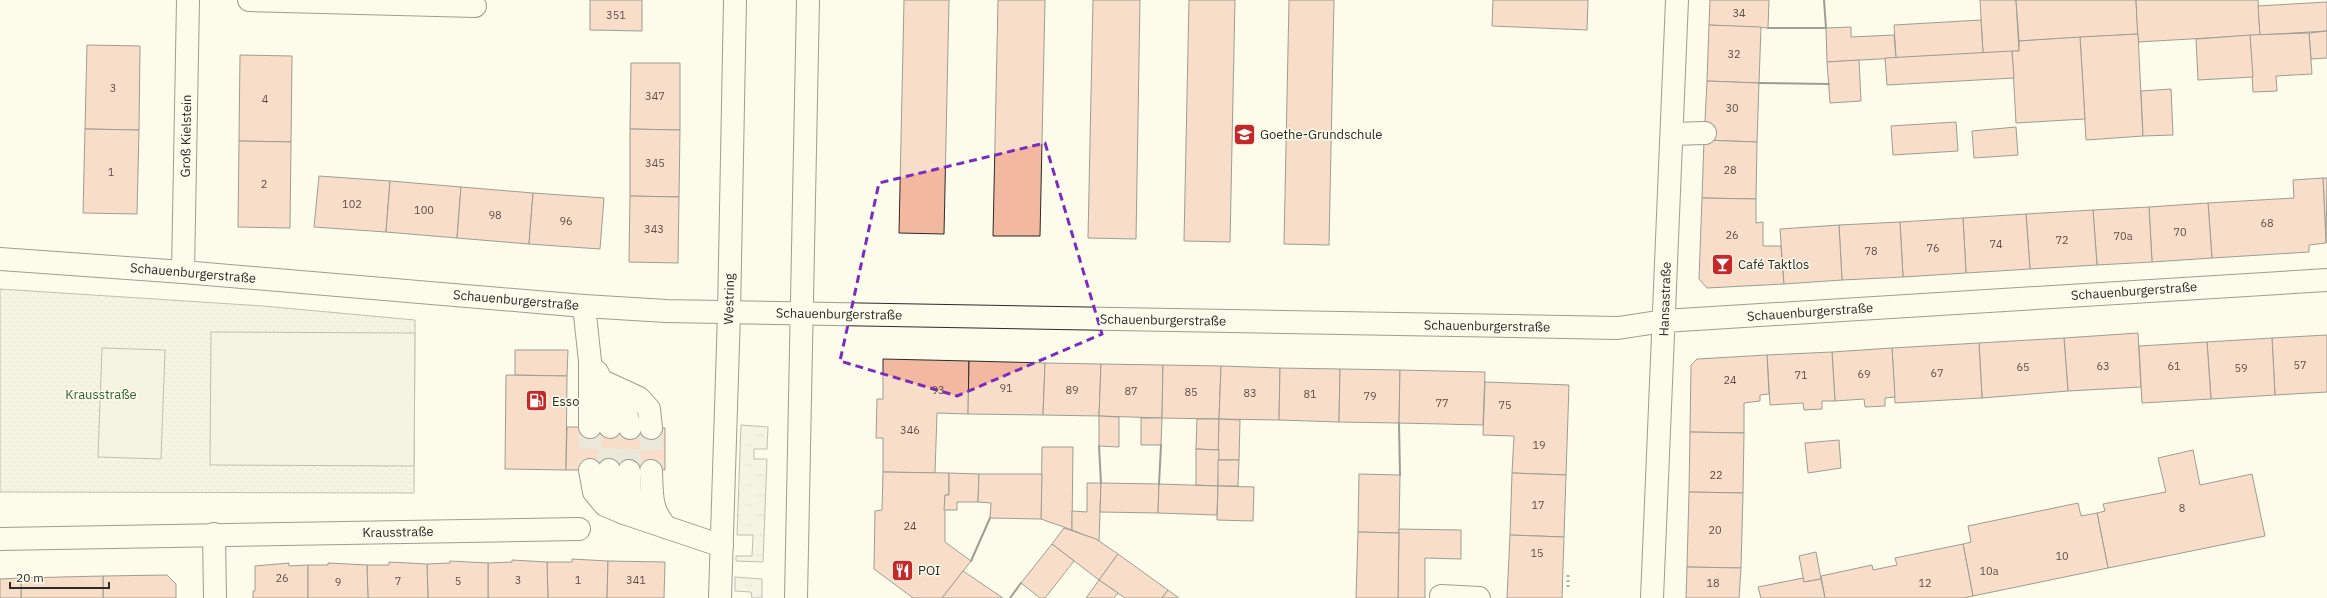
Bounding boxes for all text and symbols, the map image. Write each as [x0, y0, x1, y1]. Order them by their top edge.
house number: 34 [1732, 6, 1746, 20]
house number: 351 [606, 8, 626, 22]
house number: 32 [1727, 47, 1741, 61]
house number: 3 [110, 81, 116, 95]
house number: 347 [645, 89, 665, 103]
house number: 4 [262, 92, 269, 106]
street label: Groß Kielstein [177, 94, 195, 178]
house number: 30 [1725, 101, 1739, 115]
school or university icon: Goethe-Grundschule [1231, 121, 1257, 147]
place label: Goethe-Grundschule [1260, 126, 1382, 143]
house number: 345 [645, 156, 665, 170]
house number: 28 [1723, 163, 1737, 177]
house number: 1 [108, 165, 115, 179]
house number: 2 [261, 177, 267, 191]
house number: 102 [342, 197, 362, 211]
house number: 100 [414, 203, 434, 217]
house number: 98 [488, 208, 502, 222]
house number: 96 [559, 214, 573, 228]
house number: 68 [2260, 216, 2274, 230]
house number: 343 [644, 222, 664, 236]
house number: 70 [2173, 225, 2187, 239]
house number: 26 [1725, 228, 1739, 242]
house number: 70a [2113, 229, 2133, 243]
house number: 72 [2055, 233, 2069, 247]
house number: 74 [1989, 237, 2003, 251]
house number: 76 [1926, 241, 1940, 255]
house number: 78 [1864, 244, 1878, 258]
bar icon: Café Taktlos [1709, 251, 1735, 277]
place label: Café Taktlos [1738, 256, 1809, 273]
street label: Schauenburgerstraße [129, 259, 257, 287]
street label: Hansastraße [1655, 261, 1675, 337]
street label: Westring [720, 273, 738, 325]
street label: Schauenburgerstraße [2070, 278, 2198, 304]
street label: Schauenburgerstraße [452, 286, 580, 314]
street label: Schauenburgerstraße [1746, 299, 1874, 325]
street label: Schauenburgerstraße [776, 304, 902, 324]
street label: Schauenburgerstraße [1100, 310, 1226, 330]
street label: Schauenburgerstraße [1424, 316, 1550, 336]
house number: 57 [2293, 358, 2307, 372]
house number: 63 [2096, 359, 2110, 373]
house number: 61 [2167, 359, 2181, 373]
house number: 65 [2016, 360, 2030, 374]
house number: 59 [2234, 361, 2248, 375]
house number: 67 [1930, 366, 1944, 380]
house number: 69 [1857, 367, 1871, 381]
house number: 71 [1794, 368, 1808, 382]
house number: 24 [1723, 373, 1737, 387]
house number: 91 [999, 381, 1013, 395]
house number: 93 [931, 383, 945, 397]
house number: 89 [1065, 383, 1079, 397]
house number: 87 [1124, 384, 1138, 398]
house number: 85 [1184, 385, 1198, 399]
park label: Krausstraße [65, 386, 137, 403]
house number: 83 [1243, 386, 1257, 400]
house number: 81 [1303, 387, 1317, 401]
fuel station icon: Esso [523, 388, 549, 414]
house number: 79 [1363, 389, 1377, 403]
place label: Esso [552, 393, 579, 410]
house number: 77 [1435, 396, 1449, 410]
house number: 75 [1498, 398, 1512, 412]
house number: 346 [900, 423, 920, 437]
house number: 19 [1532, 438, 1546, 452]
house number: 22 [1709, 468, 1723, 482]
house number: 17 [1531, 498, 1545, 512]
house number: 8 [2179, 501, 2185, 515]
house number: 24 [903, 519, 917, 533]
street label: Krausstraße [362, 523, 434, 541]
house number: 20 [1708, 523, 1722, 537]
house number: 15 [1530, 546, 1544, 560]
house number: 10 [2055, 549, 2069, 563]
restaurant icon: POI [889, 557, 915, 583]
place label: POI [918, 562, 940, 579]
scale bar [10, 564, 109, 590]
house number: 10a [1979, 564, 1999, 578]
text: 20 m [16, 570, 44, 585]
house number: 26 [275, 571, 289, 585]
house number: 3 [515, 573, 521, 587]
house number: 1 [575, 573, 582, 587]
house number: 341 [626, 573, 646, 587]
house number: 7 [395, 574, 401, 588]
house number: 5 [455, 574, 461, 588]
house number: 9 [335, 575, 341, 589]
house number: 18 [1706, 576, 1720, 590]
house number: 12 [1918, 576, 1932, 590]

